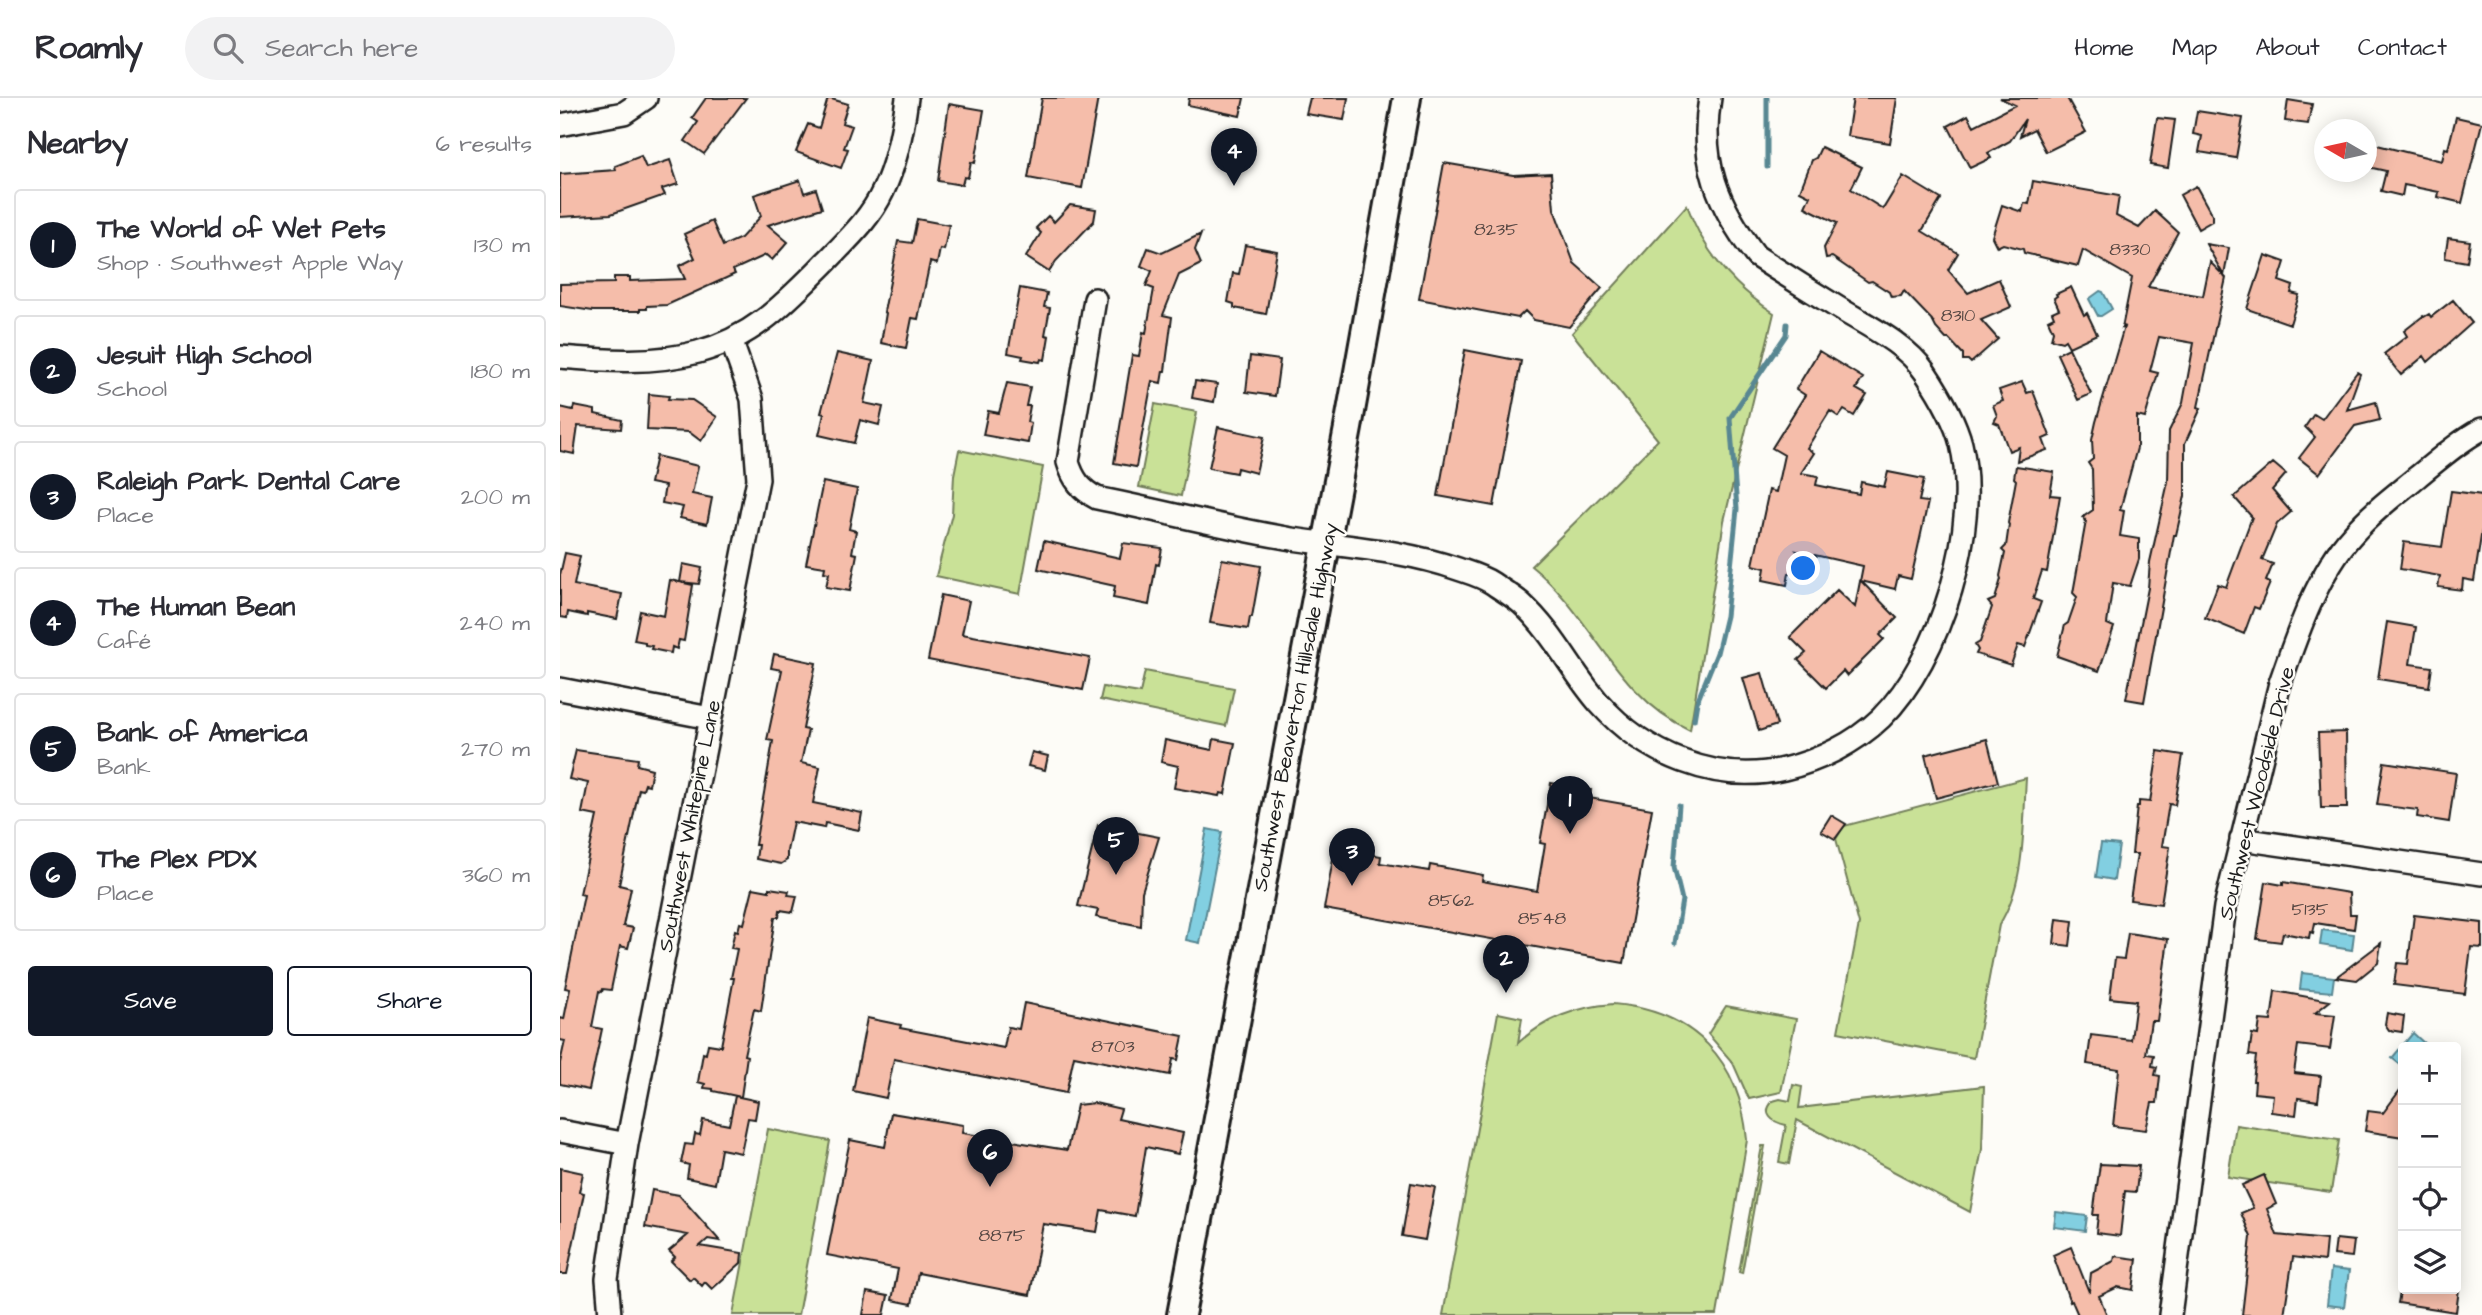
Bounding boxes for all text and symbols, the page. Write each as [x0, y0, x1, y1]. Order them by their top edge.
search box [185, 17, 675, 80]
text: Roamly [35, 25, 143, 71]
icon: search [209, 29, 247, 67]
text: Search here [265, 30, 418, 66]
text: Home [2074, 31, 2134, 65]
text: Map [2172, 31, 2217, 65]
text: About [2255, 31, 2320, 65]
text: Contact [2358, 31, 2447, 65]
north arrow [2314, 119, 2377, 182]
text: Nearby [28, 123, 128, 165]
text: 6 results [436, 128, 532, 160]
pin: 4 [1211, 128, 1257, 186]
text: The World of Wet Pets [97, 211, 386, 247]
house number: 8235 [1474, 217, 1518, 242]
text: 1 [52, 229, 54, 261]
text: 130 m [474, 229, 530, 261]
house number: 8330 [2109, 237, 2151, 262]
text: Shop · Southwest Apple Way [97, 247, 403, 279]
house number: 8310 [1941, 303, 1975, 328]
text: Jesuit High School [97, 337, 312, 373]
text: 2 [46, 355, 60, 387]
text: 180 m [471, 355, 530, 387]
text: School [97, 373, 167, 405]
text: Raleigh Park Dental Care [97, 463, 400, 499]
text: 3 [47, 481, 59, 513]
text: 200 m [461, 481, 530, 513]
text: Place [97, 499, 154, 531]
street label: Southwest Beaverton Hillsdale Highway [1246, 520, 1348, 894]
your location [1786, 551, 1820, 585]
text: The Human Bean [97, 589, 295, 625]
text: 4 [45, 607, 61, 639]
text: 240 m [460, 607, 530, 639]
text: Café [97, 625, 151, 657]
street label: Southwest Woodside Drive [2211, 664, 2302, 923]
street label: Southwest Whitepine Lane [651, 698, 729, 955]
text: Bank of America [97, 715, 308, 751]
text: 5 [45, 733, 61, 765]
text: 270 m [461, 733, 530, 765]
text: Bank [97, 751, 151, 783]
pin: 1 [1547, 776, 1593, 834]
pin: 5 [1093, 817, 1139, 875]
pin: 3 [1329, 828, 1375, 886]
text: The Plex PDX [97, 841, 257, 877]
text: 6 [46, 859, 60, 891]
text: 360 m [462, 859, 530, 891]
text: Place [97, 877, 154, 909]
house number: 8562 [1428, 888, 1475, 913]
house number: 5135 [2292, 897, 2329, 922]
house number: 8548 [1518, 906, 1566, 931]
pin: 2 [1483, 935, 1529, 993]
button: Save [28, 966, 273, 1036]
button: Share [287, 966, 532, 1036]
house number: 8703 [1091, 1034, 1135, 1059]
map controls [2398, 1042, 2461, 1294]
button: + [2398, 1042, 2461, 1105]
button: − [2398, 1105, 2461, 1168]
pin: 6 [967, 1129, 1013, 1187]
button: locate [2398, 1168, 2461, 1231]
house number: 8875 [978, 1223, 1026, 1248]
button: layers [2398, 1231, 2461, 1294]

